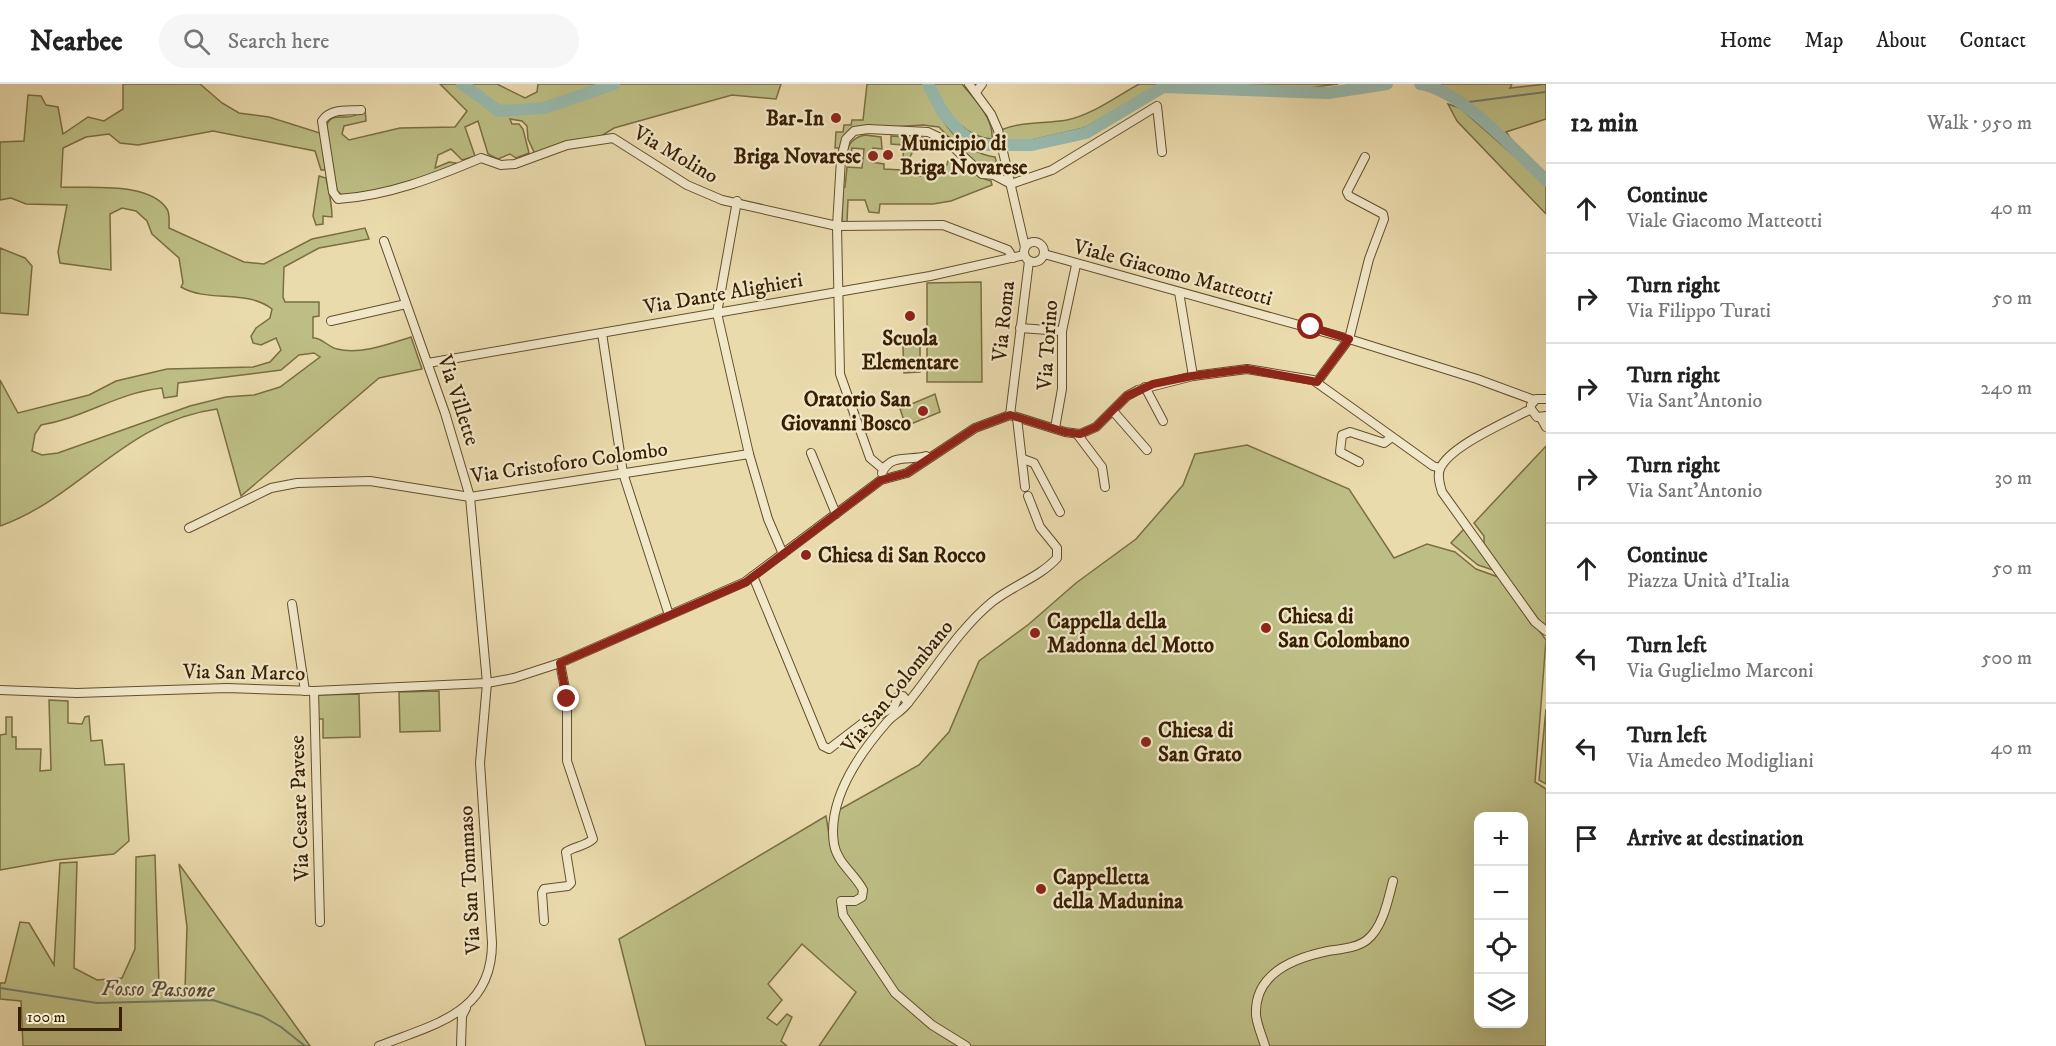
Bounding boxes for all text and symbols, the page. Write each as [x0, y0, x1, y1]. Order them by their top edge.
search box [159, 14, 579, 68]
text: Nearbee [30, 24, 123, 59]
icon: search [180, 25, 213, 58]
text: Search here [228, 28, 329, 55]
text: Home [1720, 28, 1772, 54]
text: Map [1805, 28, 1843, 54]
text: About [1876, 28, 1927, 54]
text: Contact [1960, 28, 2026, 54]
place label: Bar-In [766, 106, 825, 132]
text: 12 min [1570, 107, 1638, 140]
marker: Bar-In [829, 111, 843, 125]
text: Walk · 950 m [1927, 111, 2032, 136]
street label: Via Molino [628, 120, 723, 190]
place label: Municipio di Briga Novarese [900, 131, 1028, 181]
place label: Briga Novarese [734, 144, 861, 170]
marker: Municipio di Briga Novarese [881, 148, 895, 162]
marker: Briga Novarese [866, 149, 880, 163]
text: Continue [1627, 182, 1708, 209]
icon: ahead [1570, 192, 1603, 225]
text: 40 m [1990, 196, 2032, 221]
text: Viale Giacomo Matteotti [1627, 209, 1822, 234]
street label: Viale Giacomo Matteotti [1069, 234, 1275, 312]
street label: Via Dante Alighieri [641, 267, 805, 321]
text: Turn right [1627, 272, 1720, 299]
street label: Via Roma [987, 280, 1021, 364]
icon: right [1570, 282, 1603, 315]
text: 50 m [1992, 286, 2032, 311]
street label: Via Torino [1032, 299, 1064, 392]
text: Via Filippo Turati [1627, 299, 1771, 324]
marker: Scuola Elementare [903, 309, 917, 323]
route start [1297, 313, 1323, 339]
place label: Scuola Elementare [861, 326, 959, 376]
street label: Via Villette [431, 351, 485, 449]
text: Turn right [1627, 362, 1720, 389]
icon: right [1570, 372, 1603, 405]
text: 240 m [1981, 376, 2032, 401]
place label: Oratorio San Giovanni Bosco [781, 387, 912, 437]
text: Via Sant'Antonio [1627, 389, 1762, 414]
marker: Oratorio San Giovanni Bosco [916, 404, 930, 418]
street label: Via Cristoforo Colombo [468, 436, 669, 490]
text: Turn right [1627, 452, 1720, 479]
icon: right [1570, 462, 1603, 495]
text: 30 m [1994, 466, 2032, 491]
text: Via Sant'Antonio [1627, 479, 1762, 504]
text: Continue [1627, 542, 1708, 569]
place label: Chiesa di San Rocco [818, 543, 986, 569]
marker: Chiesa di San Rocco [799, 548, 813, 562]
icon: ahead [1570, 552, 1603, 585]
text: 50 m [1992, 556, 2032, 581]
text: Piazza Unità d'Italia [1627, 569, 1790, 594]
place label: Chiesa di San Colombano [1278, 604, 1410, 654]
place label: Cappella della Madonna del Motto [1047, 609, 1214, 659]
street label: Via San Colombano [836, 615, 959, 759]
marker: Chiesa di San Colombano [1259, 621, 1273, 635]
marker: Cappella della Madonna del Motto [1028, 626, 1042, 640]
text: Turn left [1627, 632, 1707, 659]
icon: left [1570, 642, 1603, 675]
text: 500 m [1981, 646, 2032, 671]
street label: Via San Marco [182, 659, 305, 687]
text: Via Guglielmo Marconi [1627, 659, 1813, 684]
route end [553, 685, 579, 711]
place label: Chiesa di San Grato [1158, 718, 1242, 768]
text: Turn left [1627, 722, 1707, 749]
icon: left [1570, 732, 1603, 765]
street label: Via Cesare Pavese [284, 734, 316, 882]
marker: Chiesa di San Grato [1139, 735, 1153, 749]
text: 40 m [1990, 736, 2032, 761]
text: Via Amedeo Modigliani [1627, 749, 1814, 774]
street label: Via San Tommaso [453, 805, 487, 956]
map controls [1474, 812, 1528, 1028]
button: + [1474, 812, 1528, 866]
icon: arrive [1570, 822, 1603, 855]
text: Arrive at destination [1627, 825, 1804, 852]
place label: Cappelletta della Madunina [1053, 865, 1184, 915]
button: − [1474, 866, 1528, 920]
marker: Cappelletta della Madunina [1034, 882, 1048, 896]
button: locate [1474, 920, 1528, 974]
button: layers [1474, 974, 1528, 1028]
water label: Fosso Passone [101, 975, 215, 1004]
scale bar [18, 1004, 122, 1032]
text: 100 m [27, 1007, 66, 1027]

